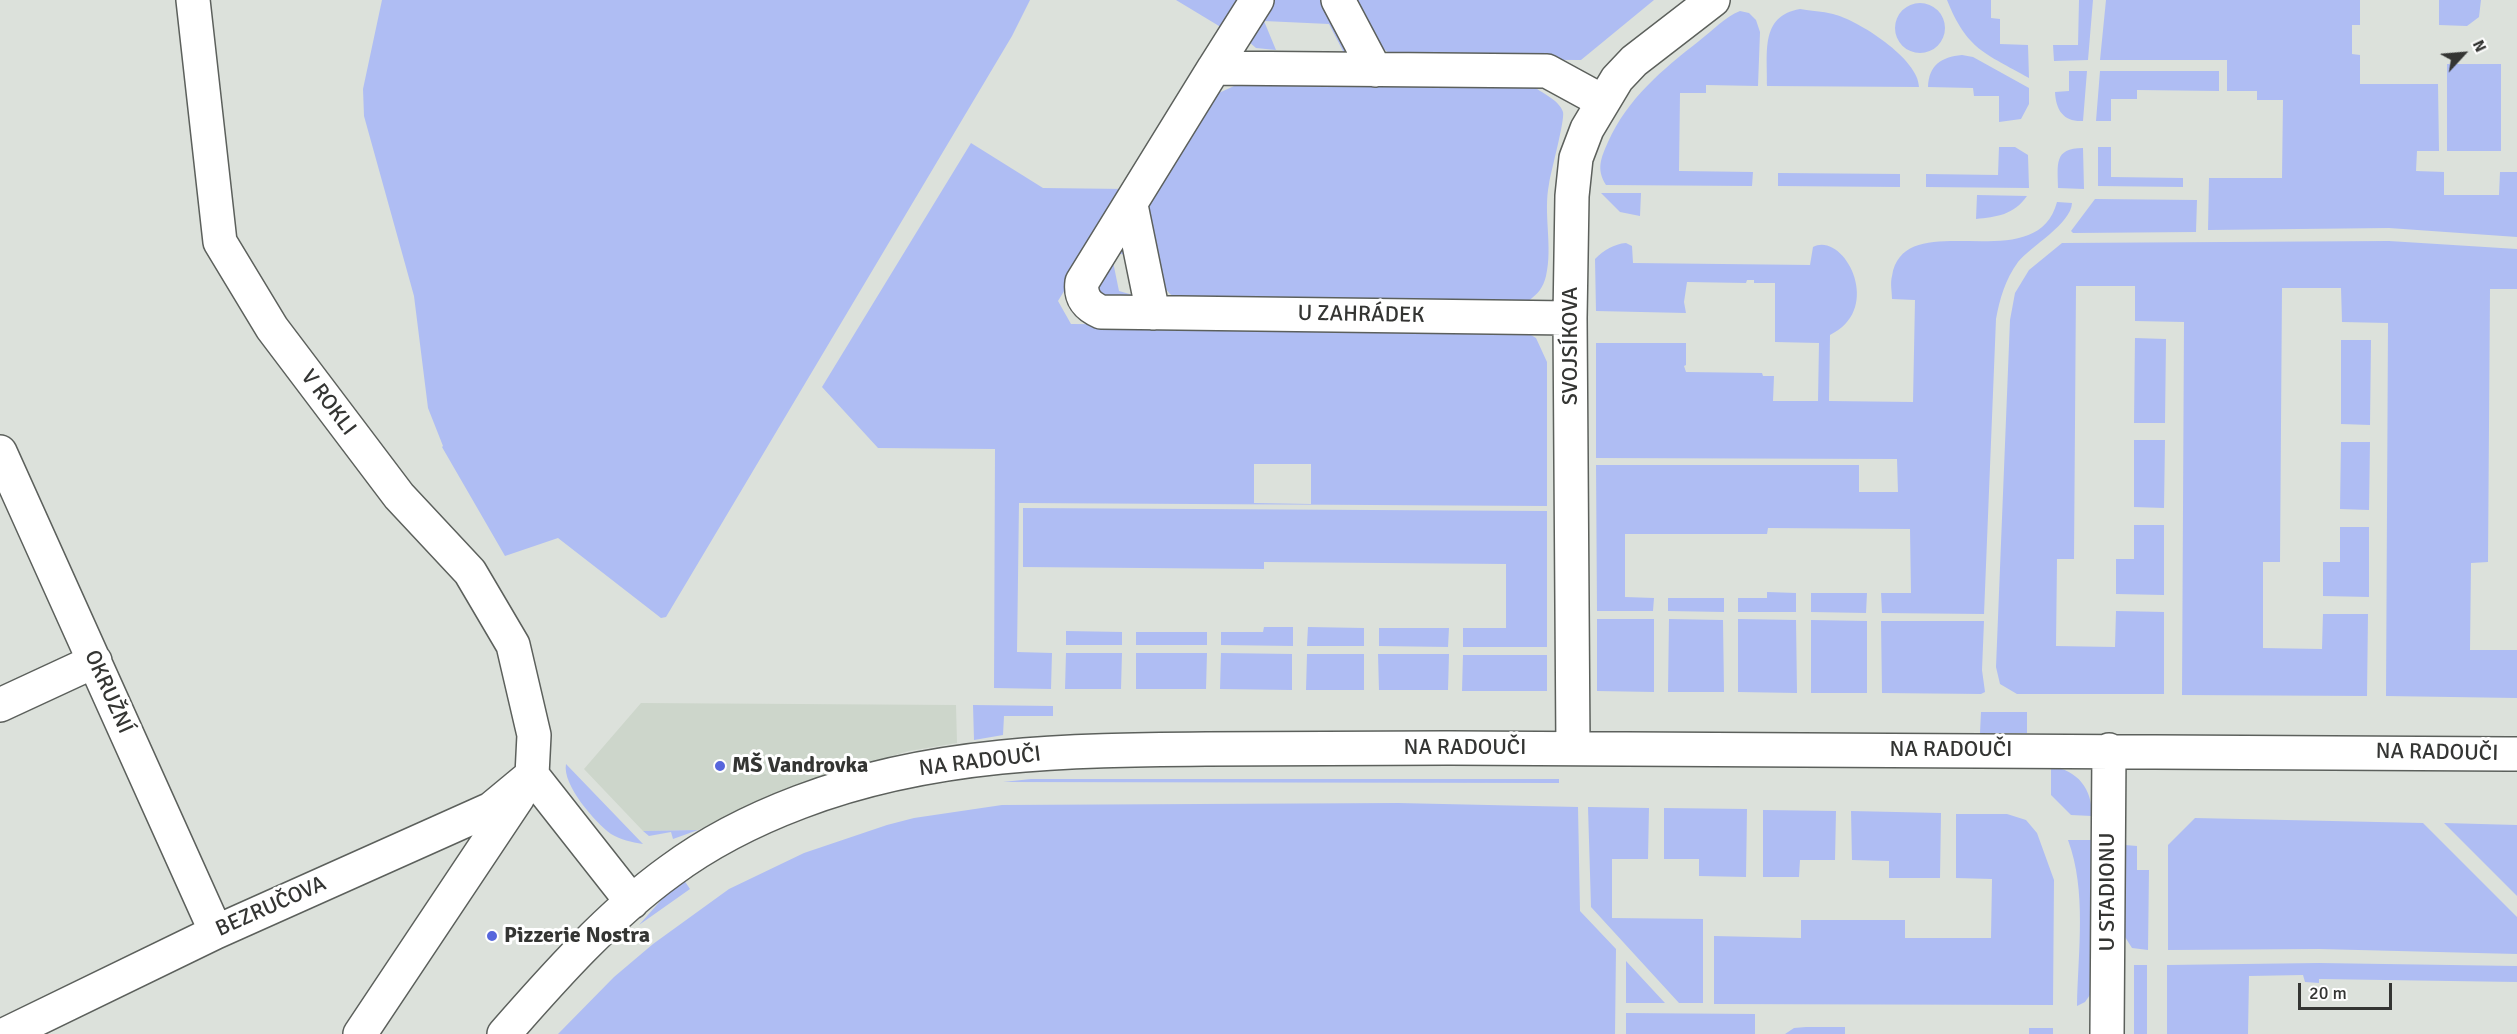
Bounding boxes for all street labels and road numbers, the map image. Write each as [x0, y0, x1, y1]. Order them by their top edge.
street label: SVOJSÍKOVA [1558, 287, 1584, 405]
street label: U ZAHRÁDEK [1297, 301, 1425, 329]
street label: V ROKLI [295, 365, 361, 441]
street label: OKRUŽNÍ [78, 646, 138, 738]
street label: NA RADOUČI [1404, 735, 1526, 761]
street label: NA RADOUČI [1890, 737, 2012, 763]
street label: NA RADOUČI [2375, 739, 2499, 767]
street label: NA RADOUČI [917, 741, 1043, 783]
street label: U STADIONU [2095, 833, 2121, 951]
street label: BEZRUČOVA [212, 871, 330, 943]

